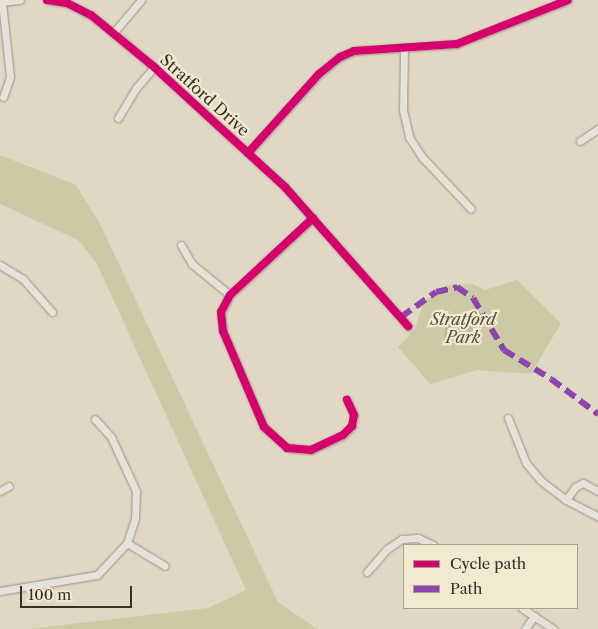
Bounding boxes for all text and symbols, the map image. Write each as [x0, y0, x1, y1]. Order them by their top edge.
street label: Stratford Drive [156, 50, 254, 140]
park label: Stratford Park [430, 309, 496, 347]
legend [403, 544, 578, 609]
text: Cycle path [450, 554, 526, 573]
scale bar [22, 576, 135, 608]
text: Path [450, 579, 482, 598]
text: 100 m [28, 585, 71, 604]

